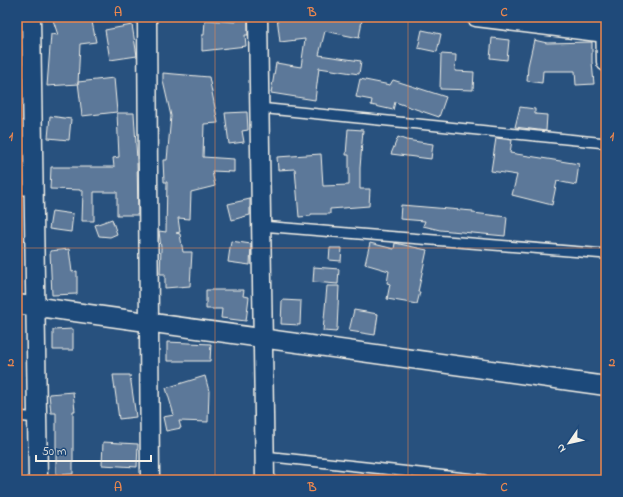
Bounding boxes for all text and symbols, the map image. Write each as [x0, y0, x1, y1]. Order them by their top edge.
text: A [114, 3, 122, 22]
text: B [307, 3, 317, 22]
text: C [500, 3, 508, 22]
text: 1 [9, 127, 14, 146]
text: 1 [610, 127, 615, 146]
text: 2 [7, 353, 15, 372]
text: 2 [608, 353, 616, 372]
north arrow [549, 423, 589, 463]
scale bar [36, 437, 151, 463]
text: N [553, 440, 570, 456]
text: 50 m [42, 443, 66, 461]
text: A [114, 478, 122, 497]
text: B [307, 478, 317, 497]
text: C [500, 478, 508, 497]

